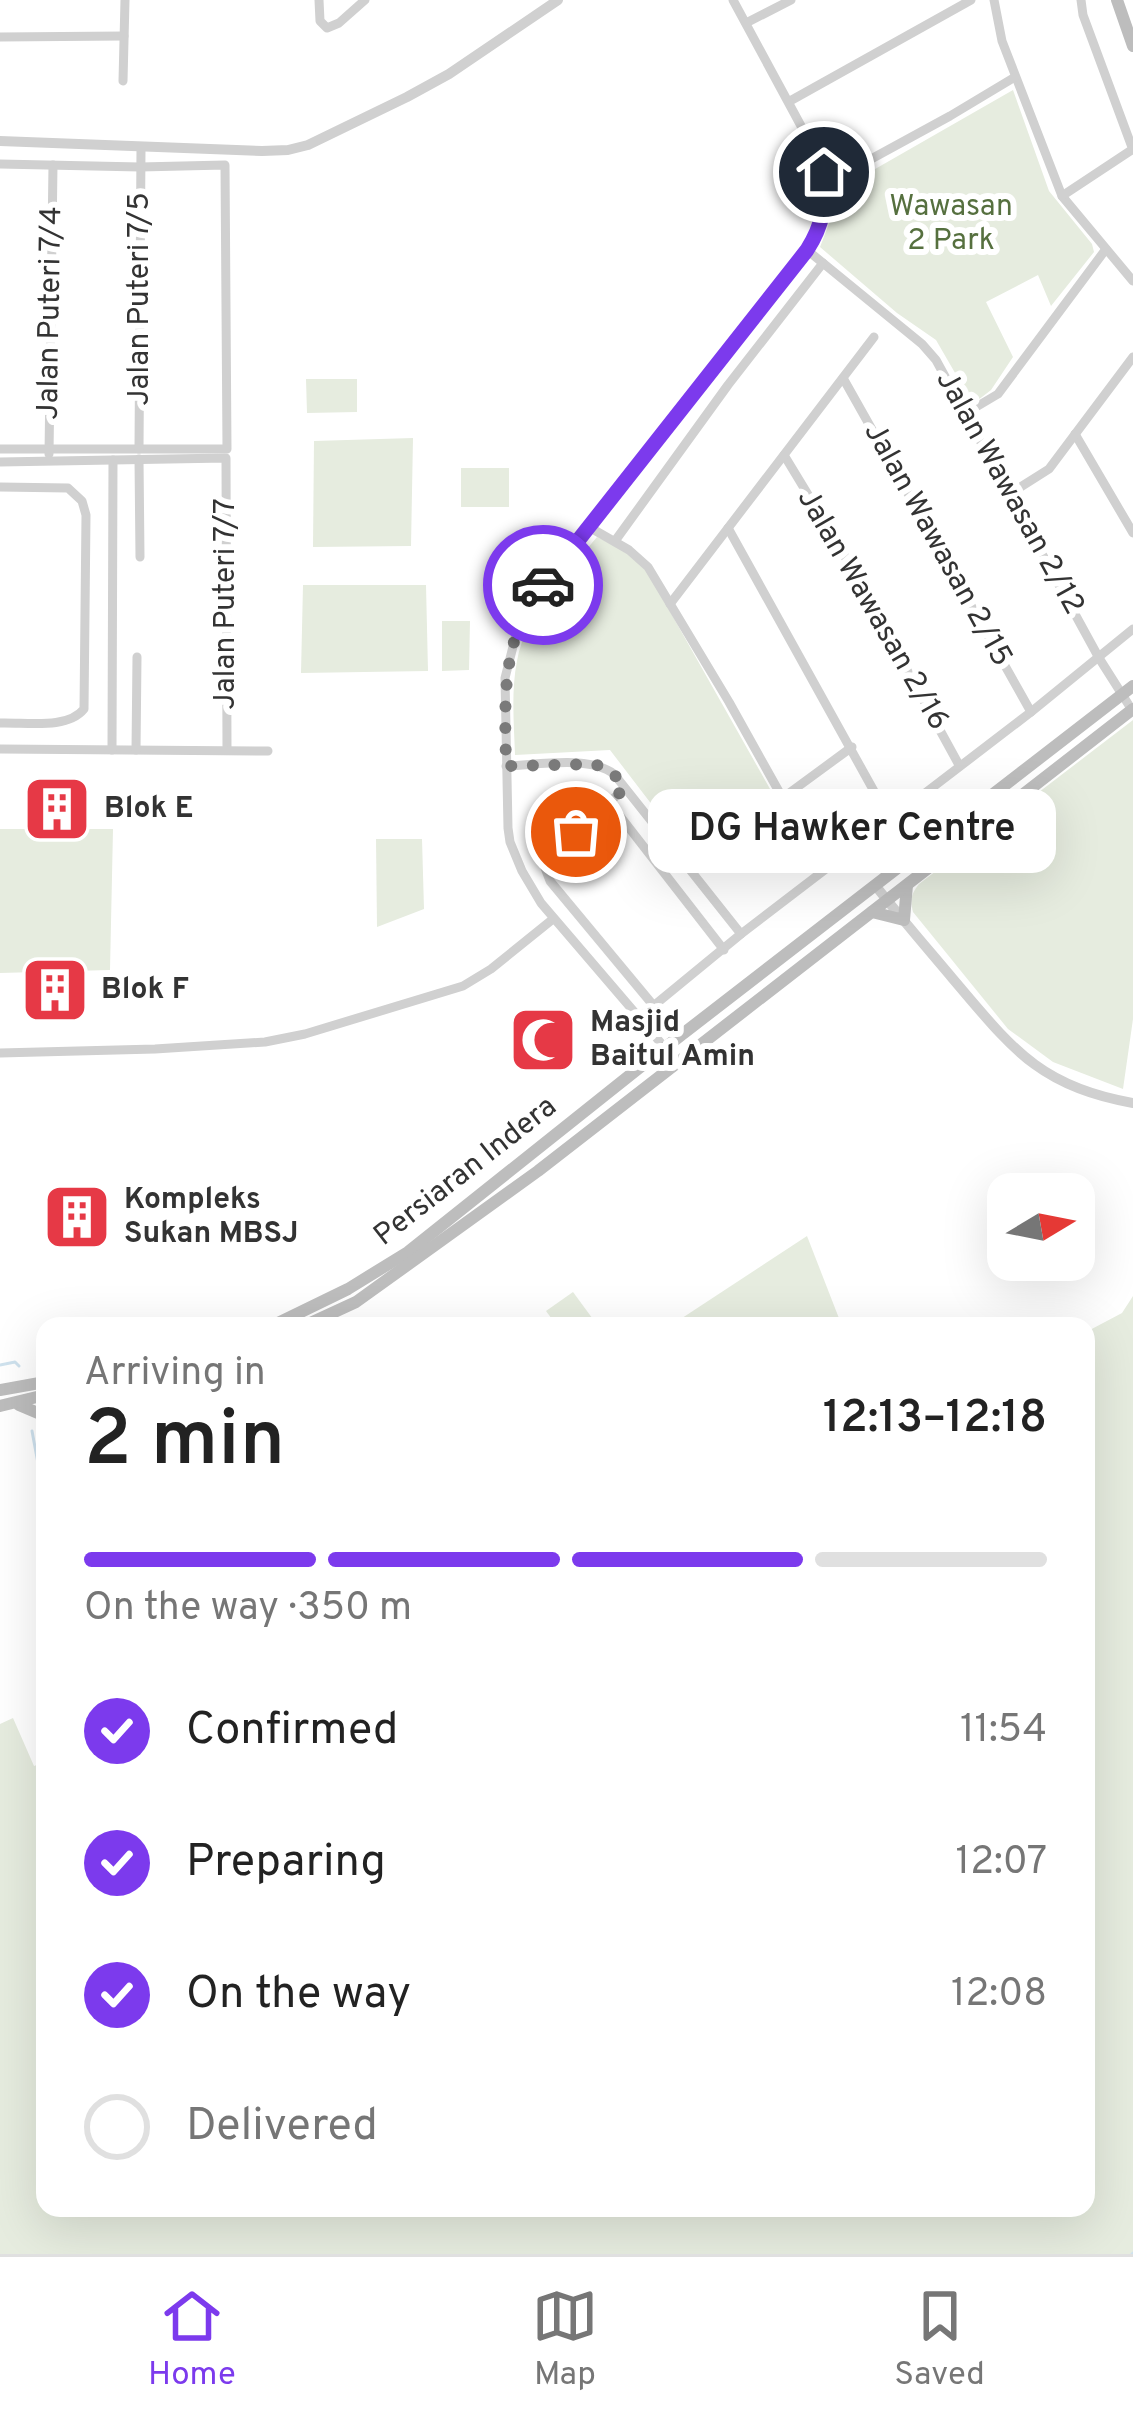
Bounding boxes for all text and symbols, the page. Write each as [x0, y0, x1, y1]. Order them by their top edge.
pin [773, 121, 875, 223]
icon: home [791, 139, 857, 205]
park label: Wawasan 2 Park [889, 189, 1013, 260]
street label: Jalan Puteri 7/5 [122, 192, 159, 406]
street label: Jalan Puteri 7/4 [31, 206, 71, 420]
street label: Jalan Wawasan 2/12 [927, 365, 1091, 621]
street label: Jalan Wawasan 2/15 [855, 417, 1019, 673]
street label: Jalan Wawasan 2/16 [788, 483, 956, 737]
street label: Jalan Puteri 7/7 [208, 498, 245, 710]
courier [483, 525, 603, 645]
icon: car [510, 552, 576, 618]
building icon: Blok E [22, 774, 92, 844]
pin [525, 781, 627, 883]
callout: DG Hawker Centre [648, 790, 1056, 874]
place label: Blok E [104, 791, 193, 828]
icon: bag [543, 799, 609, 865]
text: DG Hawker Centre [688, 806, 1016, 855]
building icon: Blok F [20, 955, 90, 1025]
place label: Blok F [101, 972, 189, 1009]
mosque icon: Masjid Baitul Amin [508, 1005, 578, 1075]
place label: Masjid Baitul Amin [590, 1005, 755, 1076]
street label: Persiaran Indera [367, 1089, 565, 1255]
north arrow [987, 1173, 1095, 1281]
map controls [987, 1173, 1095, 1281]
building icon: Kompleks Sukan MBSJ [42, 1182, 112, 1252]
place label: Kompleks Sukan MBSJ [124, 1182, 298, 1253]
text: Arriving in [84, 1350, 266, 1399]
text: 12:13–12:18 [823, 1391, 1047, 1448]
text: 2 min [84, 1394, 285, 1493]
text: On the way · 350 m [84, 1585, 412, 1634]
icon: check [84, 1698, 150, 1764]
text: Confirmed [186, 1703, 398, 1760]
text: 11:54 [960, 1707, 1047, 1756]
icon: check [84, 1830, 150, 1896]
text: Preparing [186, 1835, 386, 1892]
text: 12:07 [956, 1839, 1047, 1888]
icon: check [84, 1962, 150, 2028]
text: On the way [186, 1967, 411, 2024]
text: 12:08 [951, 1971, 1047, 2020]
text: Delivered [186, 2099, 378, 2156]
tab: Home [148, 2283, 236, 2397]
tab: Map [532, 2283, 598, 2397]
tab: Saved [894, 2283, 985, 2397]

